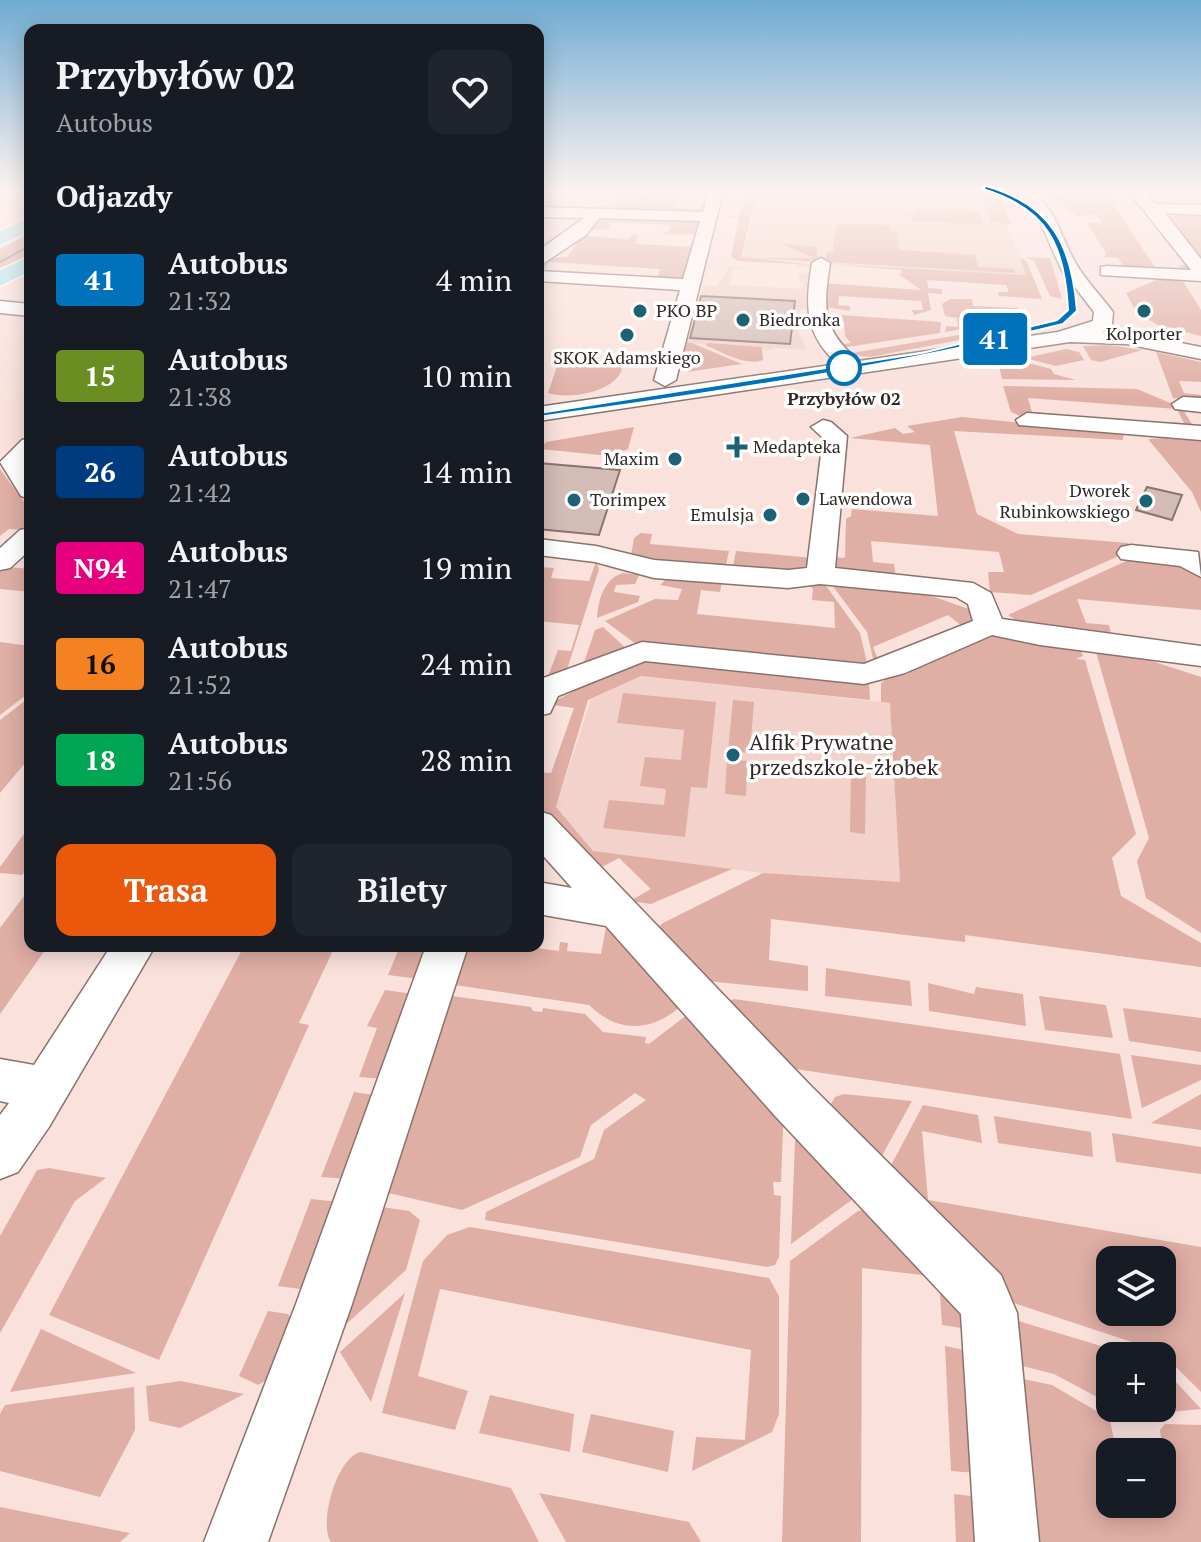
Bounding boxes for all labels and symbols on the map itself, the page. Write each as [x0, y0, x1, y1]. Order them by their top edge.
place label: PKO BP [656, 298, 718, 322]
marker: PKO BP [631, 302, 649, 320]
marker: Kolporter [1135, 302, 1153, 320]
place label: Biedronka [759, 307, 840, 331]
marker: Biedronka [734, 311, 752, 329]
line badge: 41 [959, 313, 1031, 365]
place label: Kolporter [1106, 321, 1182, 345]
marker: SKOK Adamskiego [618, 326, 636, 344]
place label: SKOK Adamskiego [553, 345, 701, 369]
marker: Przybyłów 02 [827, 351, 861, 385]
place label: Przybyłów 02 [787, 386, 901, 410]
place label: Medapteka [753, 434, 841, 458]
marker: Medapteka [728, 438, 746, 456]
place label: Maxim [604, 446, 659, 470]
marker: Maxim [666, 450, 684, 468]
place label: Dworek Rubinkowskiego [999, 478, 1131, 523]
place label: Lawendowa [819, 486, 913, 510]
place label: Torimpex [590, 487, 667, 511]
marker: Lawendowa [794, 490, 812, 508]
marker: Torimpex [565, 491, 583, 509]
marker: Dworek Rubinkowskiego [1137, 492, 1155, 510]
place label: Emulsja [690, 502, 754, 526]
marker: Emulsja [761, 506, 779, 524]
place label: Alfik Prywatne przedszkole-żłobek [749, 727, 939, 781]
marker: Alfik Prywatne przedszkole-żłobek [724, 746, 742, 764]

